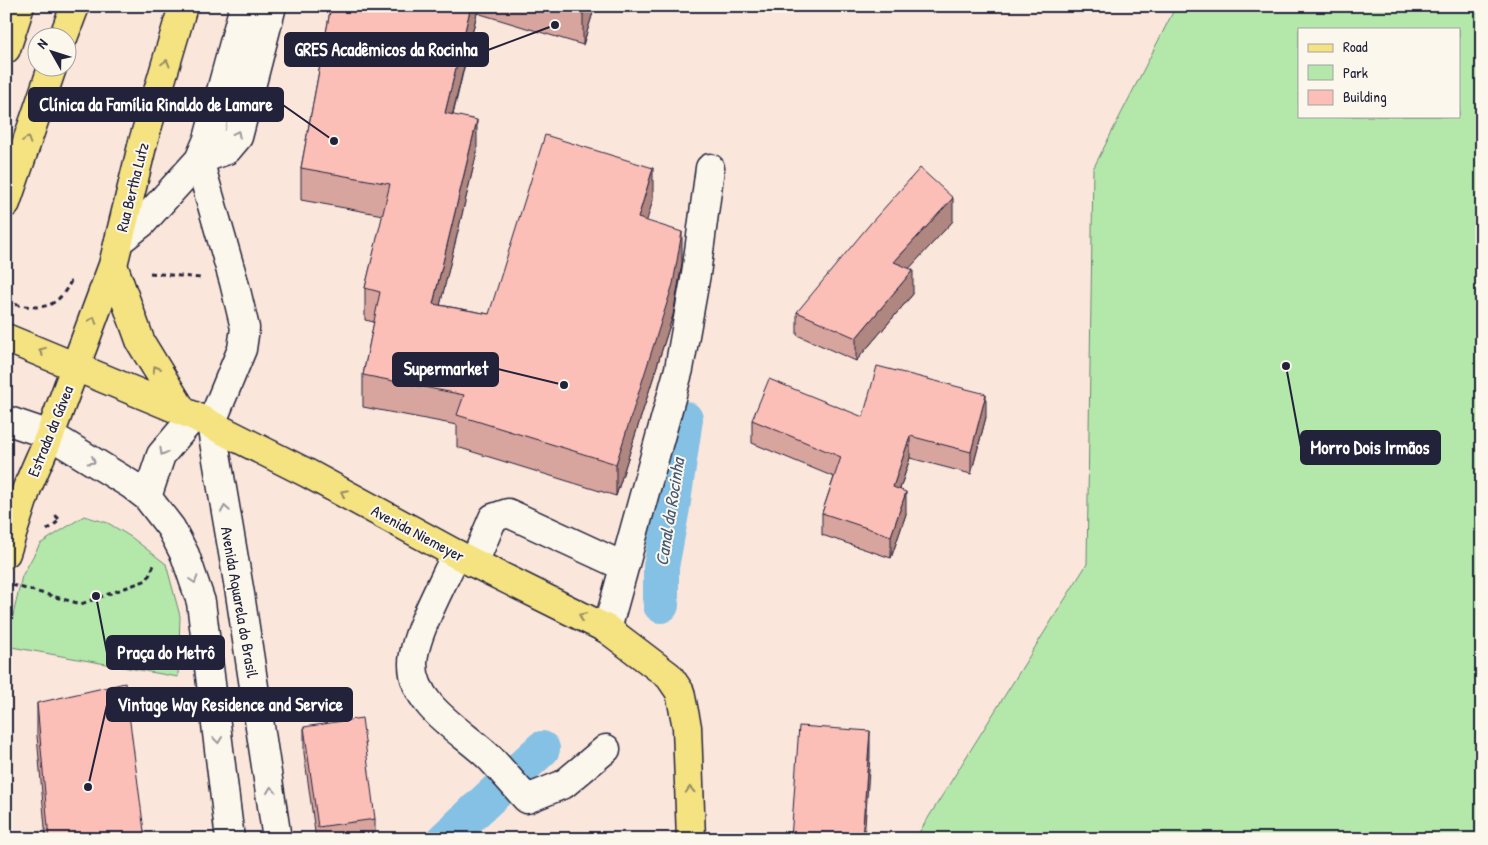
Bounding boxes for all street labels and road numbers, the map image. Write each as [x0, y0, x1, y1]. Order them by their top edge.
street label: Rua Bertha Lutz [110, 140, 154, 234]
street label: Estrada da Gávea [22, 382, 78, 480]
street label: Avenida Niemeyer [368, 499, 468, 567]
street label: Avenida Aquarela do Brasil [216, 525, 264, 680]

